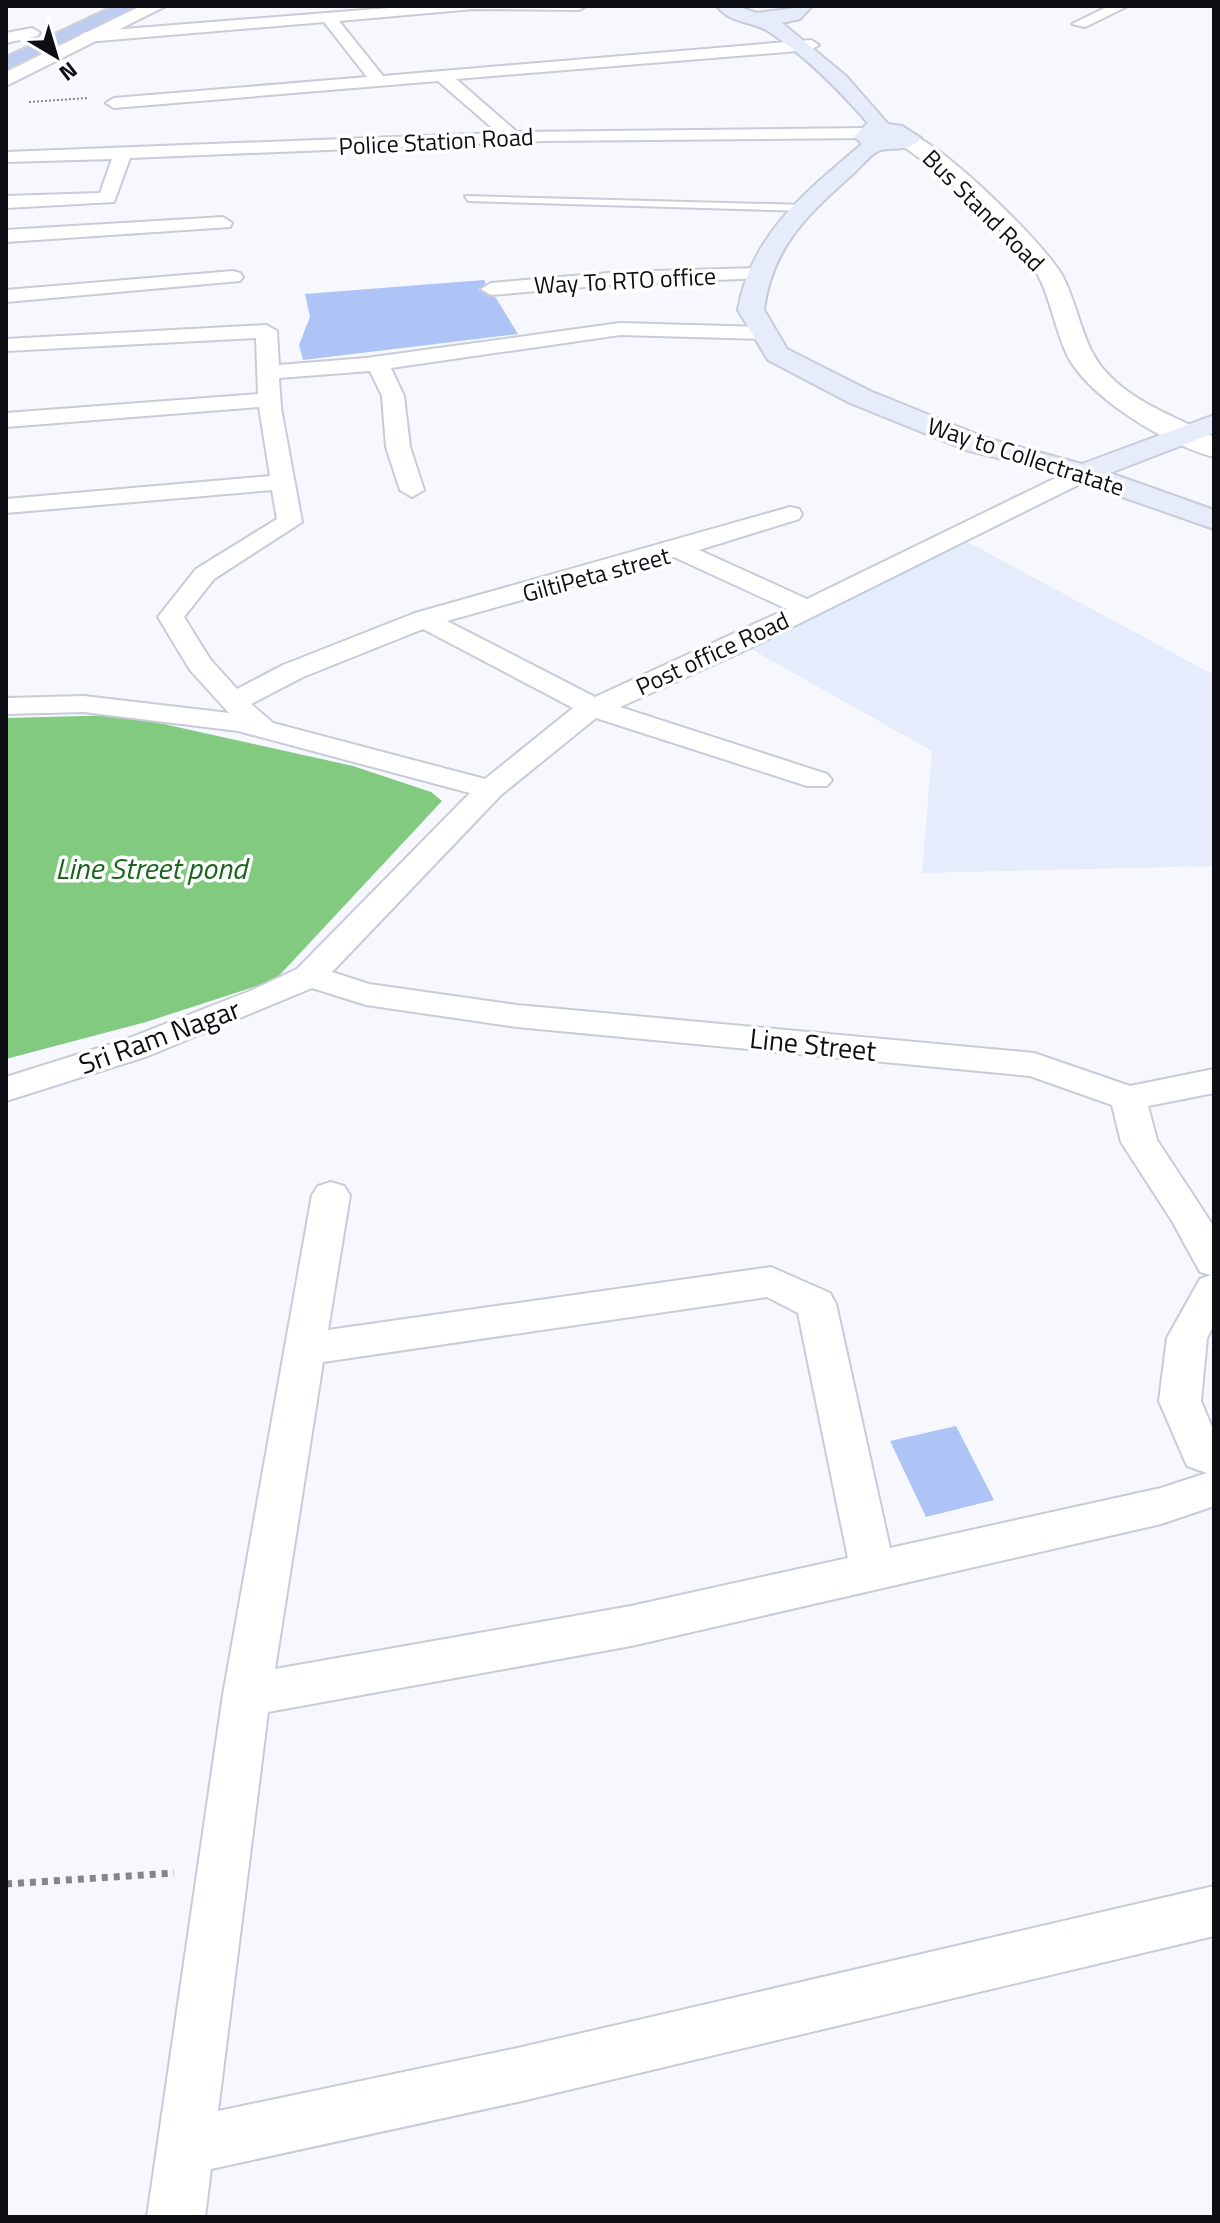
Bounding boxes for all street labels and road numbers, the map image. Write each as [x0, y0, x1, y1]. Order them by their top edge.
street label: Police Station Road [338, 118, 534, 164]
street label: Bus Stand Road [915, 141, 1053, 279]
street label: Way To RTO office [533, 257, 717, 303]
street label: Way to Collectratate [923, 407, 1129, 505]
street label: GiltiPeta street [518, 537, 674, 611]
street label: Post office Road [630, 602, 794, 704]
street label: Sri Ram Nagar [72, 987, 246, 1085]
street label: Line Street [748, 1016, 879, 1072]

